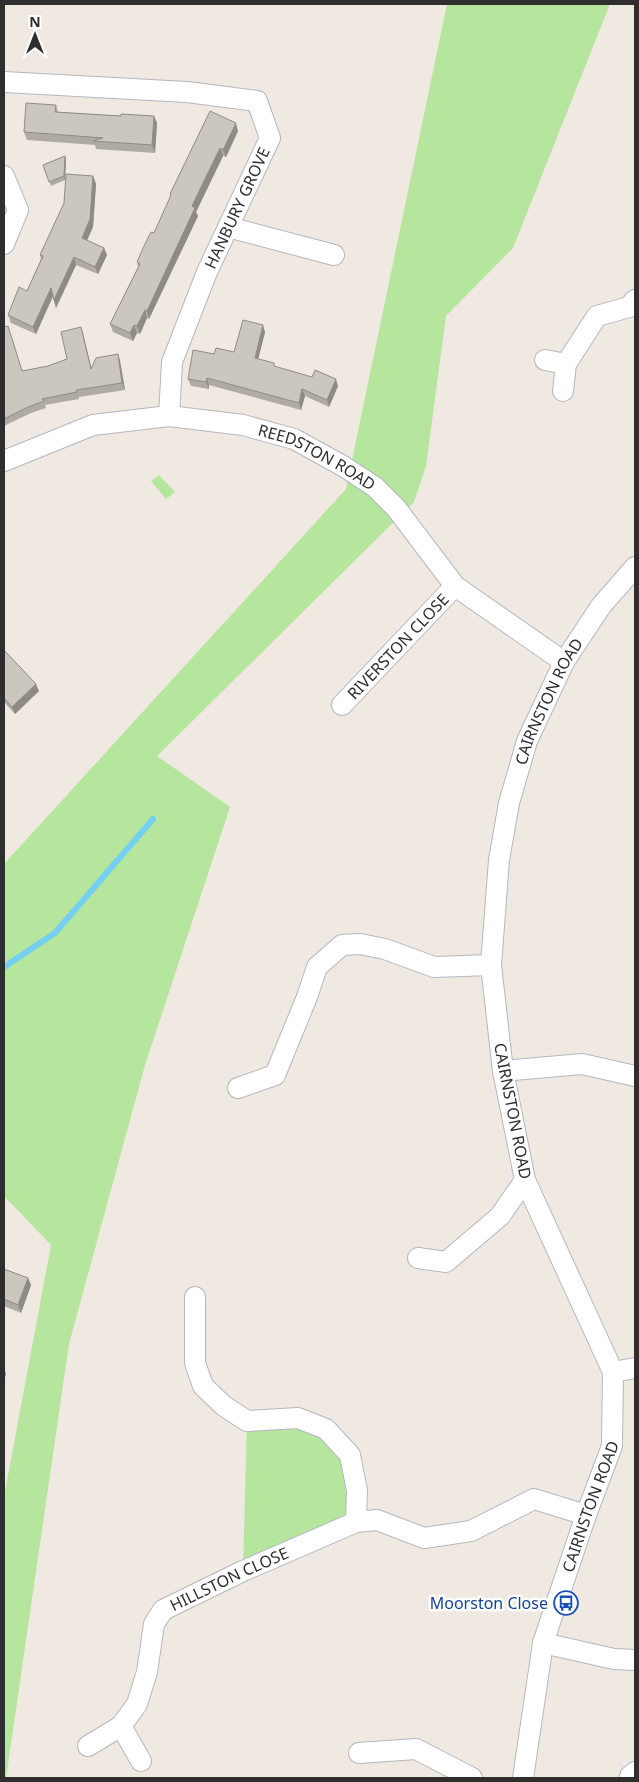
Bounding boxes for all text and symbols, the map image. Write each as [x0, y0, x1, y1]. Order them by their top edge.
north arrow [10, 10, 60, 60]
text: N [29, 12, 41, 31]
street label: HANBURY GROVE [199, 144, 275, 272]
street label: REEDSTON ROAD [256, 419, 380, 495]
street label: RIVERSTON CLOSE [342, 588, 453, 704]
street label: CAIRNSTON ROAD [510, 634, 588, 767]
street label: CAIRNSTON ROAD [489, 1041, 537, 1181]
street label: CAIRNSTON ROAD [557, 1438, 624, 1575]
street label: HILLSTON CLOSE [166, 1542, 292, 1616]
bus stop icon: Moorston Close [553, 1590, 579, 1616]
place label: Moorston Close [430, 1592, 548, 1614]

